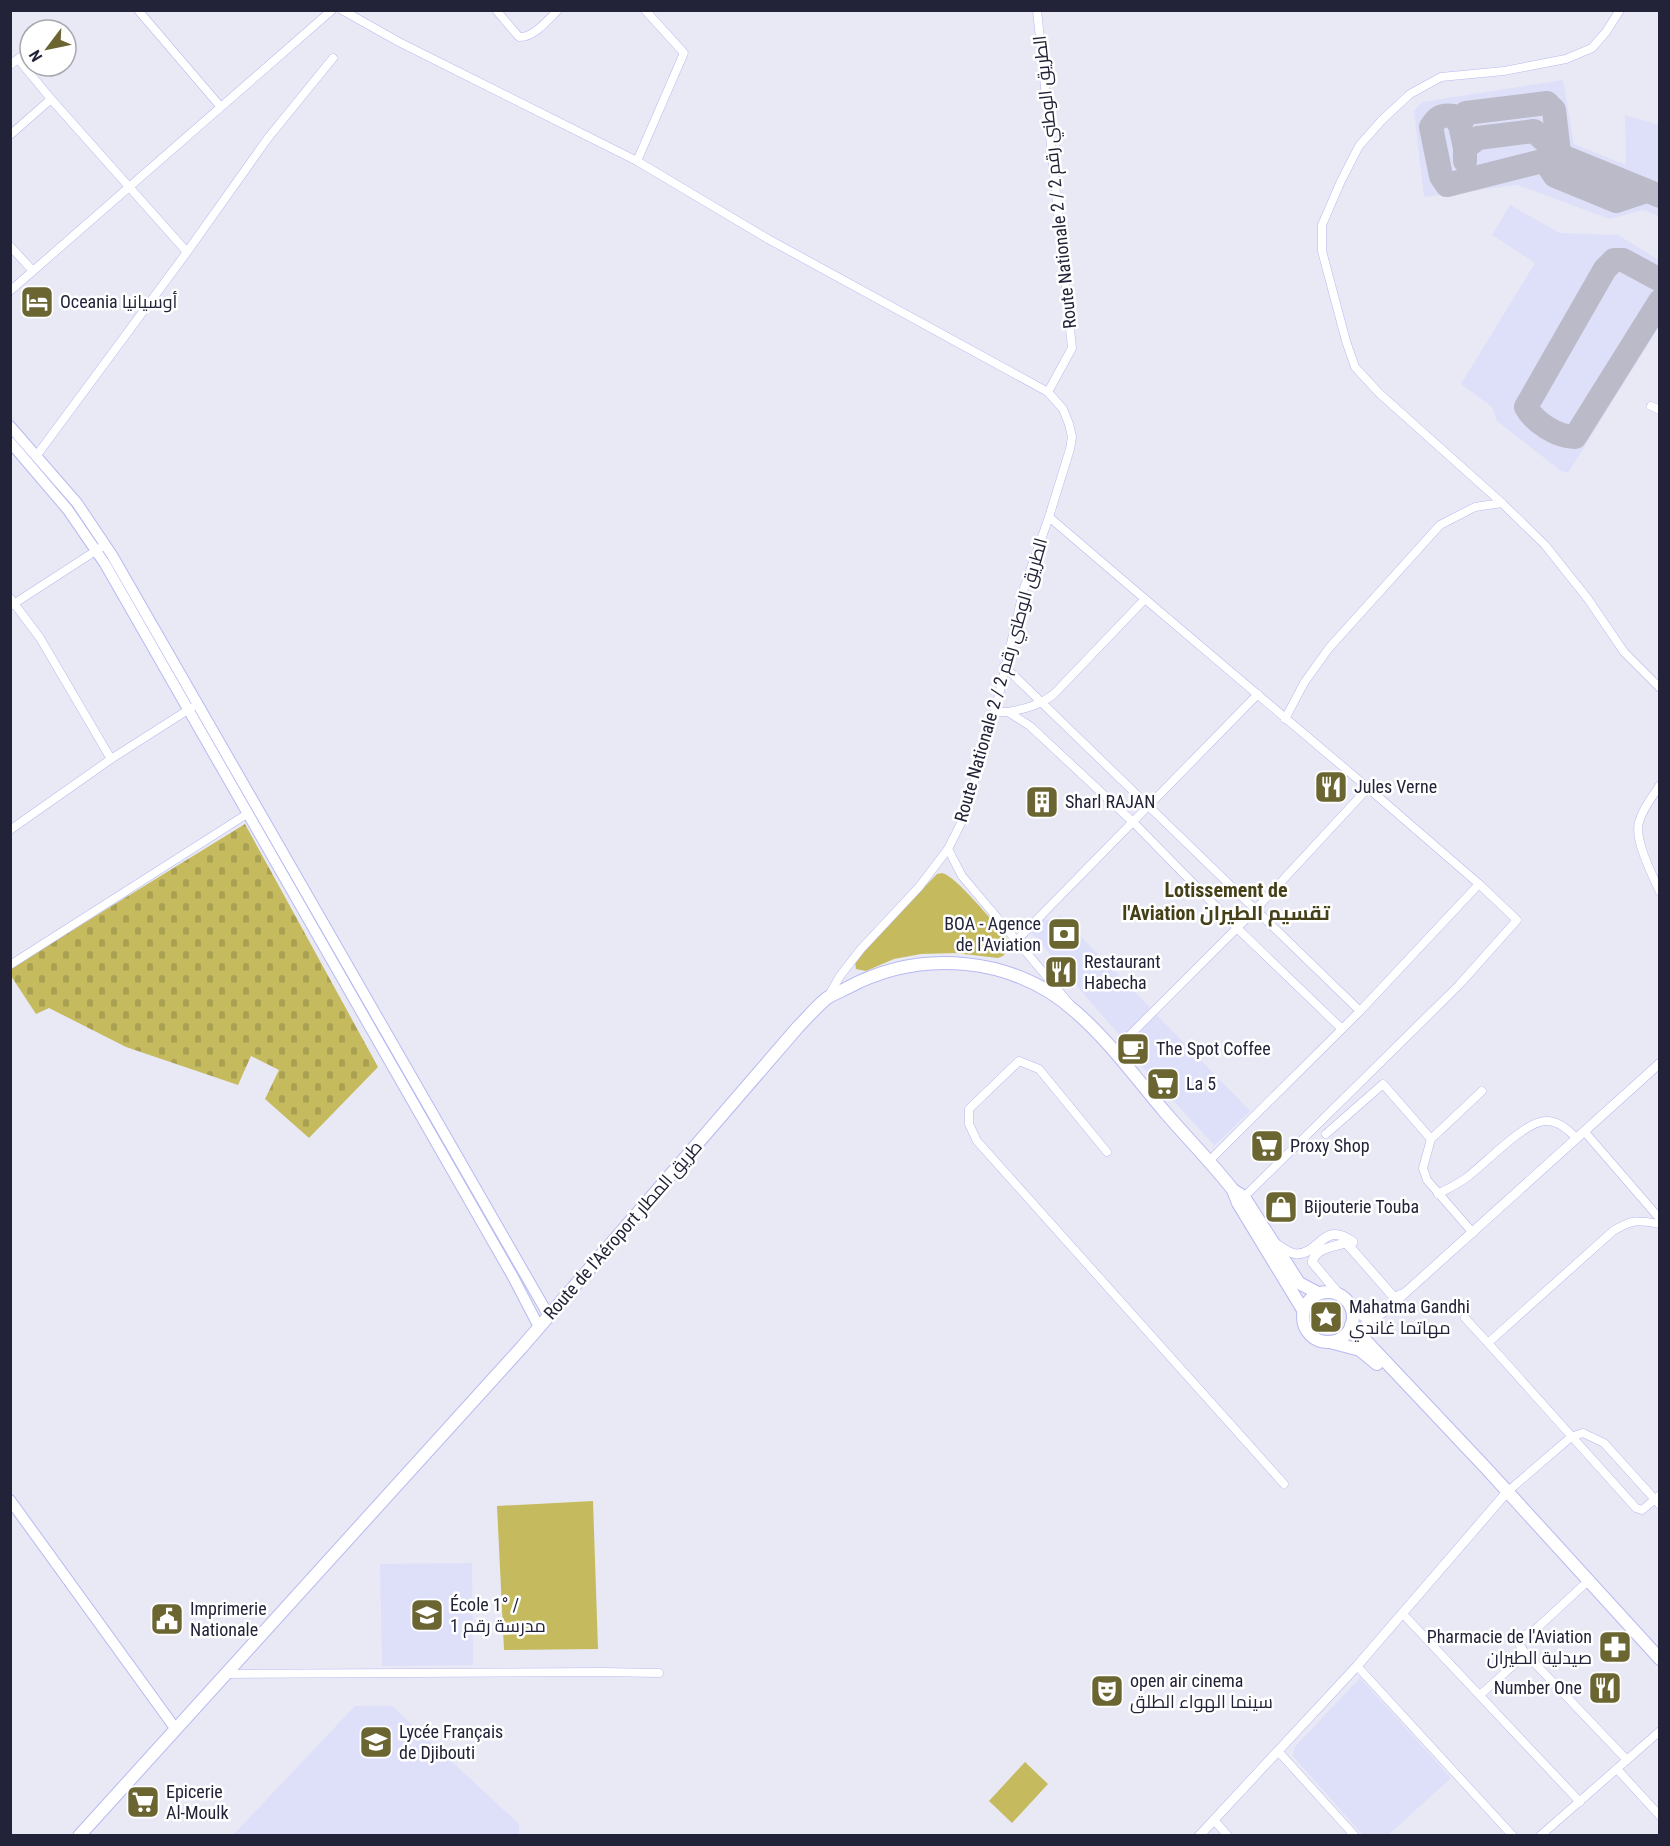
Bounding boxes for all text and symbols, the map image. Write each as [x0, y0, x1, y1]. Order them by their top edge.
north arrow [18, 18, 78, 78]
street label: Route Nationale 2 / الطريق الوطني رقم 2 [1029, 34, 1084, 330]
text: N [25, 46, 46, 65]
hotel icon: Oceania أوسيانيا [19, 284, 55, 320]
place label: Oceania أوسيانيا [60, 291, 178, 313]
street label: Route Nationale 2 / الطريق الوطني رقم 2 [950, 535, 1055, 826]
restaurant icon: Jules Verne [1313, 769, 1349, 805]
place label: Jules Verne [1354, 776, 1437, 797]
building icon: Sharl RAJAN [1024, 784, 1060, 820]
place label: Sharl RAJAN [1065, 791, 1155, 812]
district label: Lotissement de l'Aviation تقسيم الطيران [1122, 878, 1330, 927]
place label: BOA - Agence de l'Aviation [944, 913, 1041, 955]
bank icon: BOA - Agence de l'Aviation [1046, 916, 1082, 952]
place label: Restaurant Habecha [1084, 951, 1161, 993]
restaurant icon: Restaurant Habecha [1043, 954, 1079, 990]
cafe icon: The Spot Coffee [1115, 1031, 1151, 1067]
place label: The Spot Coffee [1156, 1038, 1271, 1059]
supermarket icon: La 5 [1145, 1066, 1181, 1102]
place label: La 5 [1186, 1073, 1216, 1094]
supermarket icon: Proxy Shop [1249, 1128, 1285, 1164]
place label: Proxy Shop [1290, 1135, 1370, 1156]
street label: Route de l'Aéroport طريق المطار [539, 1136, 708, 1325]
shop icon: Bijouterie Touba [1263, 1189, 1299, 1225]
place label: Bijouterie Touba [1304, 1196, 1419, 1217]
place label: Mahatma Gandhi مهاتما غاندي [1349, 1296, 1470, 1342]
place icon: Mahatma Gandhi مهاتما غاندي [1308, 1299, 1344, 1335]
place label: École 1° / مدرسة رقم 1 [450, 1594, 546, 1638]
school or university icon: École 1° / مدرسة رقم 1 [409, 1597, 445, 1633]
place label: Imprimerie Nationale [190, 1598, 267, 1640]
public building icon: Imprimerie Nationale [149, 1601, 185, 1637]
place label: Pharmacie de l'Aviation صيدلية الطيران [1427, 1626, 1592, 1669]
pharmacy icon: Pharmacie de l'Aviation صيدلية الطيران [1597, 1629, 1633, 1665]
place label: open air cinema سينما الهواء الطلق [1130, 1670, 1273, 1714]
restaurant icon: Number One [1587, 1670, 1623, 1706]
theatre icon: open air cinema سينما الهواء الطلق [1089, 1673, 1125, 1709]
place label: Number One [1494, 1677, 1582, 1698]
place label: Lycée Français de Djibouti [399, 1721, 503, 1763]
school or university icon: Lycée Français de Djibouti [358, 1724, 394, 1760]
place label: Epicerie Al-Moulk [166, 1781, 229, 1823]
supermarket icon: Epicerie Al-Moulk [125, 1784, 161, 1820]

